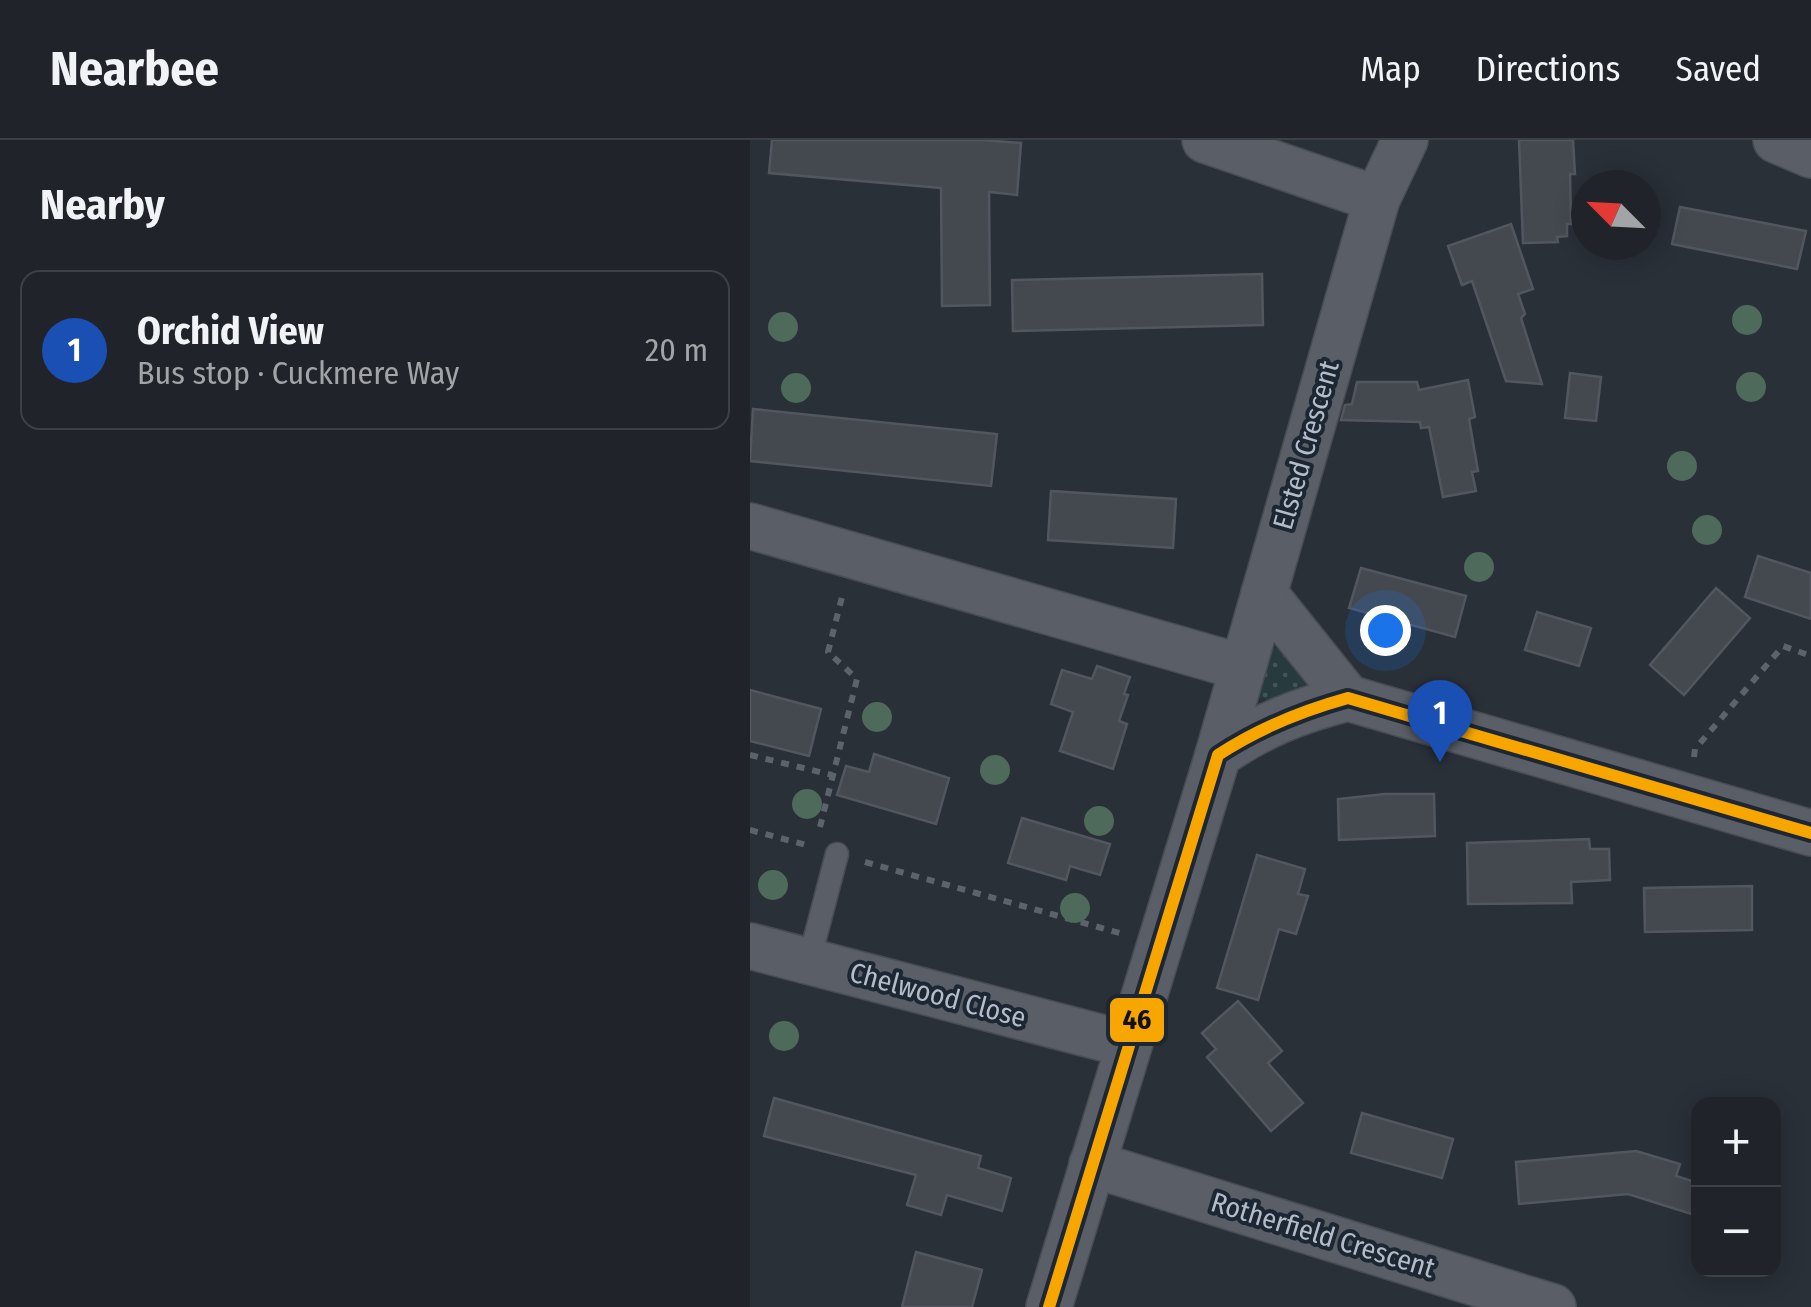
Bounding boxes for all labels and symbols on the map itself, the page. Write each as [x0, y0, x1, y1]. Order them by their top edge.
north arrow [1571, 170, 1661, 260]
street label: Elsted Crescent [1266, 356, 1346, 533]
your location [1360, 605, 1411, 656]
pin: 1 [1408, 680, 1472, 762]
street label: Chelwood Close [846, 956, 1030, 1034]
line badge: 46 [1108, 996, 1166, 1044]
text: 46 [1122, 1003, 1152, 1036]
street label: Rotherfield Crescent [1207, 1185, 1440, 1285]

